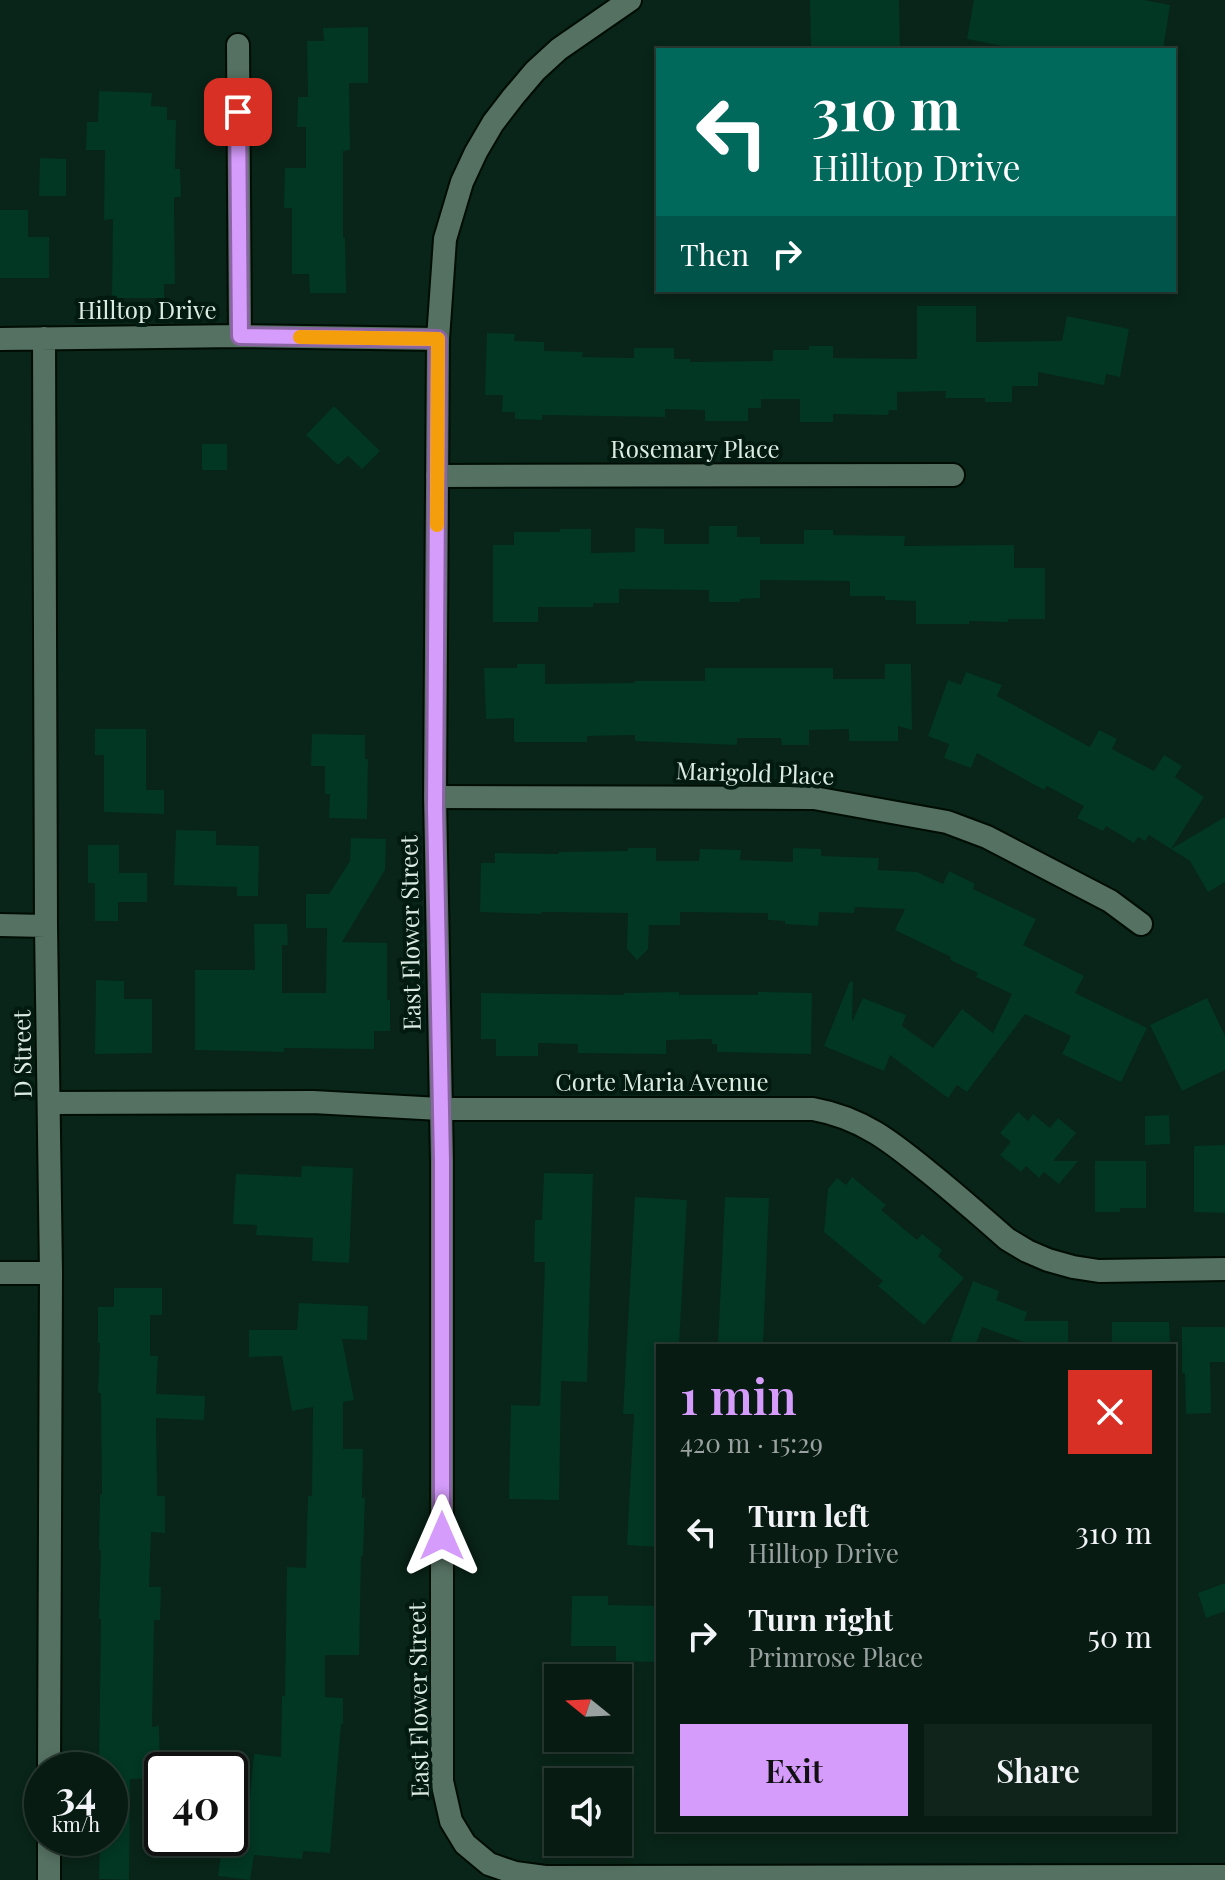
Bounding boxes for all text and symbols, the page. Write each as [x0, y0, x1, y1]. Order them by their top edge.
text: 310 m [812, 70, 961, 145]
pin [204, 78, 272, 146]
icon: left [680, 80, 784, 184]
icon: arrive [216, 90, 260, 134]
text: Hilltop Drive [812, 142, 1021, 190]
icon: right [765, 232, 809, 276]
text: Then [680, 234, 749, 274]
street label: Hilltop Drive [77, 293, 217, 325]
street label: Rosemary Place [610, 432, 780, 464]
street label: Marigold Place [675, 753, 835, 791]
street label: East Flower Street [391, 835, 427, 1031]
street label: D Street [4, 1009, 38, 1098]
street label: Corte Maria Avenue [555, 1065, 769, 1097]
text: 1 min [680, 1363, 797, 1427]
button: close [1068, 1370, 1152, 1454]
text: 420 m · 15:29 [680, 1425, 823, 1460]
position arrow [400, 1494, 484, 1578]
text: Turn left [748, 1495, 869, 1535]
icon: left [680, 1510, 724, 1554]
text: 310 m [1075, 1512, 1152, 1552]
text: Hilltop Drive [748, 1535, 899, 1570]
text: Turn right [748, 1599, 893, 1639]
street label: East Flower Street [399, 1602, 435, 1798]
icon: right [680, 1614, 724, 1658]
text: 50 m [1087, 1616, 1152, 1656]
text: Primrose Place [748, 1639, 923, 1674]
north arrow [544, 1664, 632, 1752]
map controls [544, 1664, 632, 1856]
button: Exit [680, 1724, 908, 1816]
button: Share [924, 1724, 1152, 1816]
speed limit sign: 40 [144, 1752, 248, 1856]
text: 34 [56, 1767, 96, 1820]
button: sound [544, 1768, 632, 1856]
text: km/h [52, 1810, 100, 1837]

